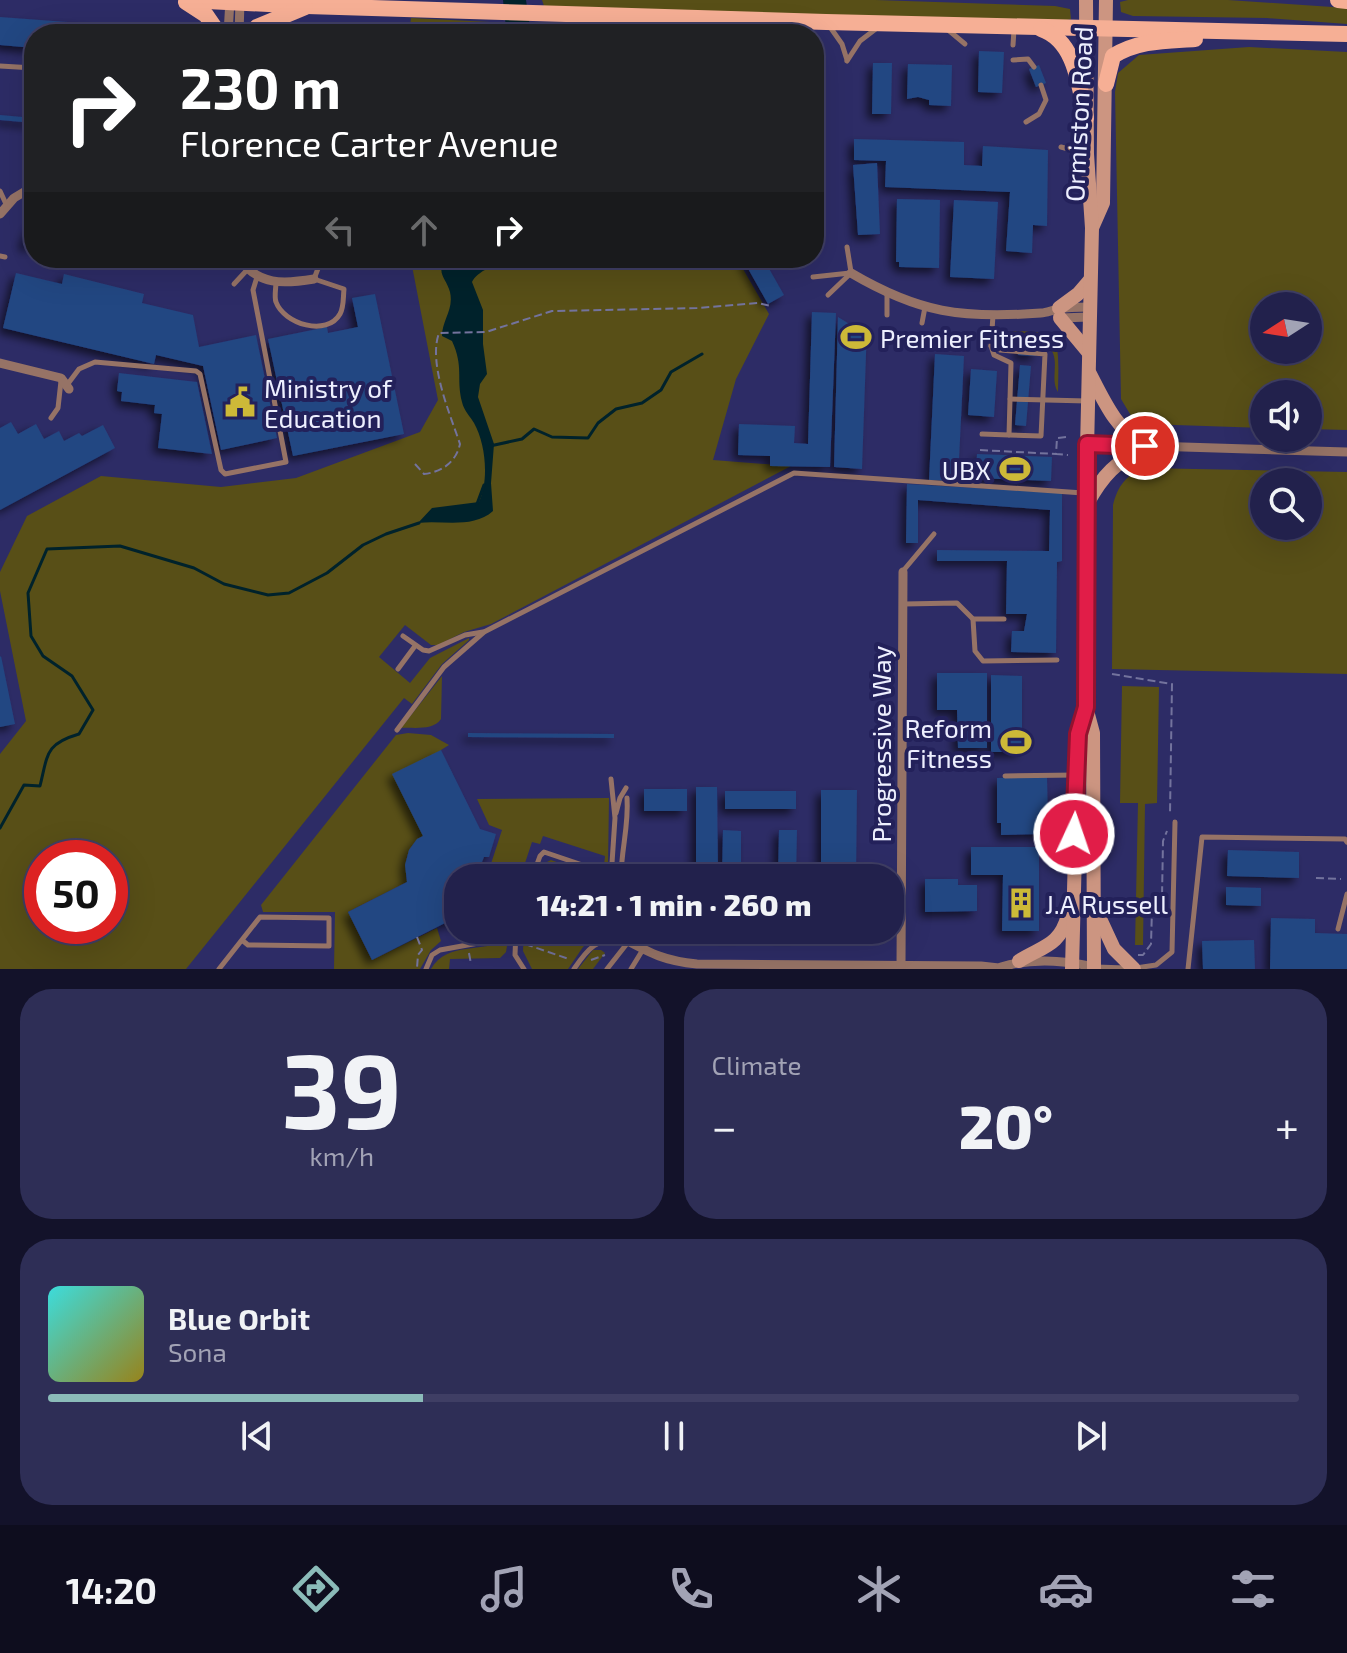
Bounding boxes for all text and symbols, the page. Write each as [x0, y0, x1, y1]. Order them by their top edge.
street label: Ormiston Road [1058, 25, 1098, 203]
text: 230 m [180, 53, 341, 120]
icon: right [48, 56, 152, 160]
text: Florence Carter Avenue [180, 121, 559, 164]
icon: left [318, 208, 362, 252]
icon: ahead [402, 208, 446, 252]
icon: right [486, 208, 530, 252]
north arrow [1250, 292, 1322, 364]
map controls [1250, 292, 1322, 540]
sports icon: Premier Fitness [839, 320, 873, 354]
place label: Premier Fitness [880, 322, 1064, 353]
place label: Ministry of Education [264, 372, 393, 433]
button: sound [1250, 380, 1322, 452]
public building icon: Ministry of Education [223, 385, 257, 419]
pin [1111, 412, 1179, 480]
icon: arrive [1123, 424, 1167, 468]
sports icon: UBX [998, 452, 1032, 486]
place label: UBX [942, 454, 991, 485]
button: search [1250, 468, 1322, 540]
street label: Progressive Way [865, 645, 896, 843]
place label: Reform Fitness [904, 712, 992, 773]
sports icon: Reform Fitness [999, 725, 1033, 759]
position arrow [1032, 792, 1116, 876]
speed limit sign: 50 [24, 840, 128, 944]
text: 14:21 · 1 min · 260 m [537, 886, 811, 922]
building icon: J.A Russell [1004, 886, 1038, 920]
place label: J.A Russell [1045, 888, 1168, 919]
text: 39 [282, 1025, 402, 1150]
text: Climate [712, 1049, 801, 1080]
text: 20° [959, 1089, 1053, 1161]
text: − [712, 1099, 737, 1152]
text: + [1275, 1099, 1299, 1152]
text: km/h [309, 1140, 374, 1171]
text: Blue Orbit [168, 1300, 310, 1336]
text: Sona [168, 1336, 227, 1367]
icon: previous [235, 1414, 279, 1458]
icon: pause [652, 1414, 696, 1458]
icon: next [1069, 1414, 1113, 1458]
icon: directions [288, 1561, 344, 1617]
icon: music [476, 1561, 532, 1617]
icon: phone [663, 1561, 719, 1617]
icon: climate [851, 1561, 907, 1617]
icon: car [1038, 1561, 1094, 1617]
icon: filters [1225, 1561, 1281, 1617]
text: 14:20 [66, 1568, 157, 1611]

